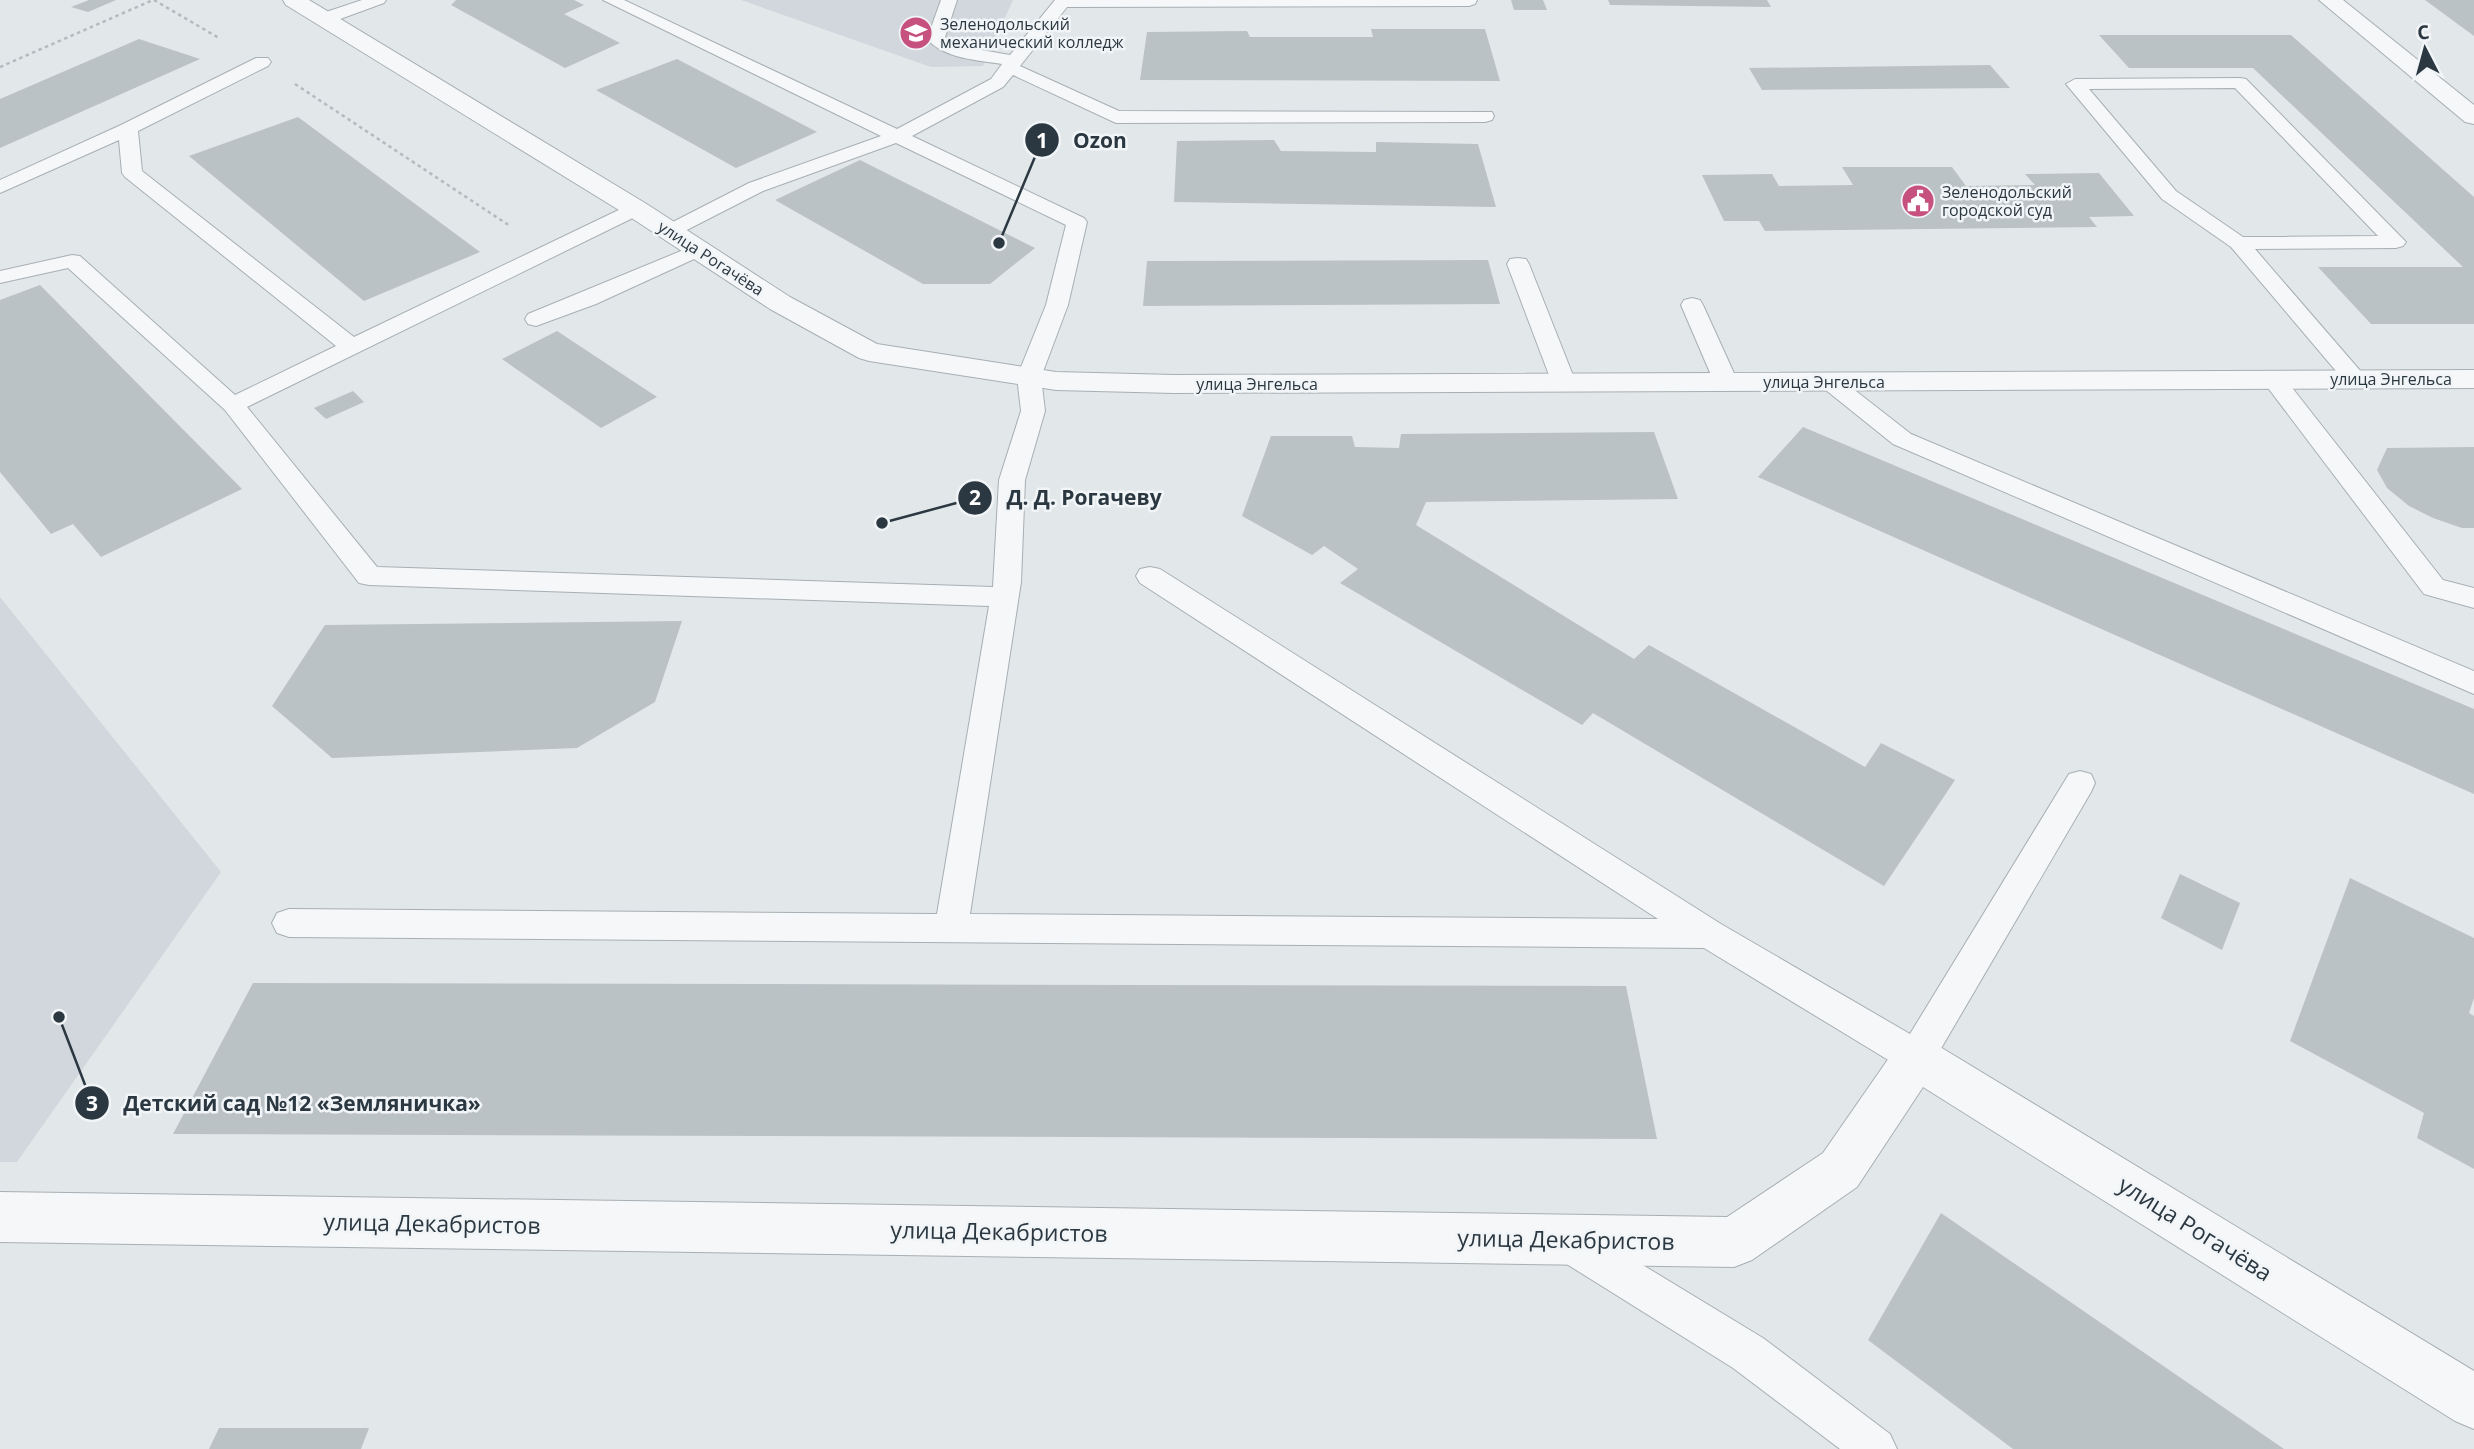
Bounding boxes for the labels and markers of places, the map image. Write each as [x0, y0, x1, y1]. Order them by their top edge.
place label: Зеленодольский механический колледж [940, 13, 1124, 53]
school or university icon: Зеленодольский механический колледж [897, 14, 935, 52]
callout: Ozon [1024, 119, 1141, 161]
place label: Зеленодольский городской суд [1942, 181, 2072, 221]
public building icon: Зеленодольский городской суд [1899, 182, 1937, 220]
callout: Д. Д. Рогачеву [958, 477, 1176, 519]
callout: Детский сад №12 «Земляничка» [74, 1082, 495, 1124]

